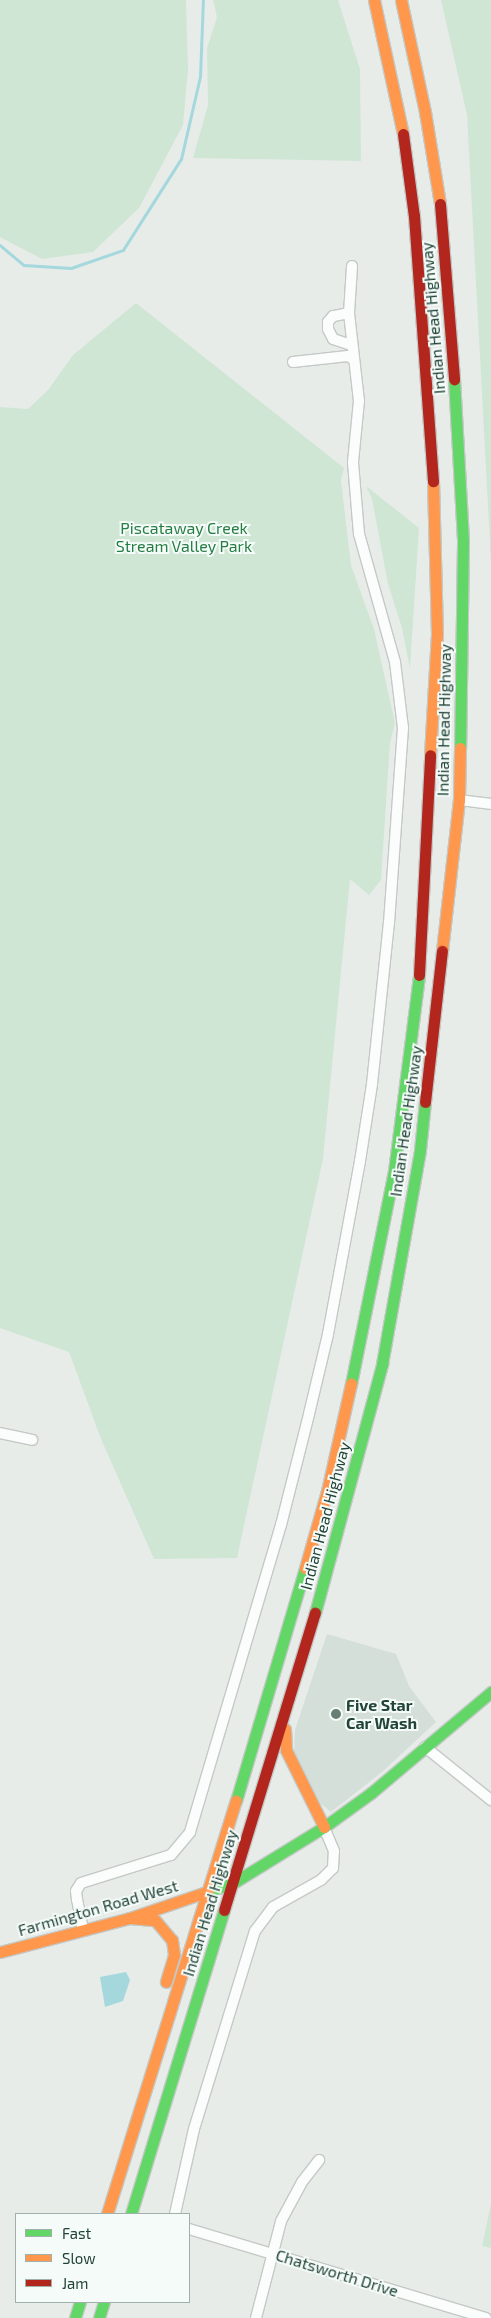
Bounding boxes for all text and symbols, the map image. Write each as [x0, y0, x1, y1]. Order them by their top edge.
street label: Indian Head Highway [417, 241, 449, 395]
park label: Piscataway Creek Stream Valley Park [115, 518, 253, 556]
street label: Indian Head Highway [433, 644, 455, 796]
street label: Indian Head Highway [386, 1044, 426, 1198]
street label: Indian Head Highway [296, 1440, 354, 1592]
place label: Five Star Car Wash [346, 1695, 417, 1733]
marker: Five Star Car Wash [330, 1708, 342, 1720]
street label: Indian Head Highway [179, 1827, 241, 1979]
street label: Farmington Road West [16, 1876, 180, 1940]
legend [15, 2213, 190, 2303]
text: Fast [62, 2224, 91, 2242]
street label: Chatsworth Drive [273, 2245, 401, 2301]
text: Slow [62, 2249, 96, 2267]
text: Jam [62, 2274, 88, 2292]

